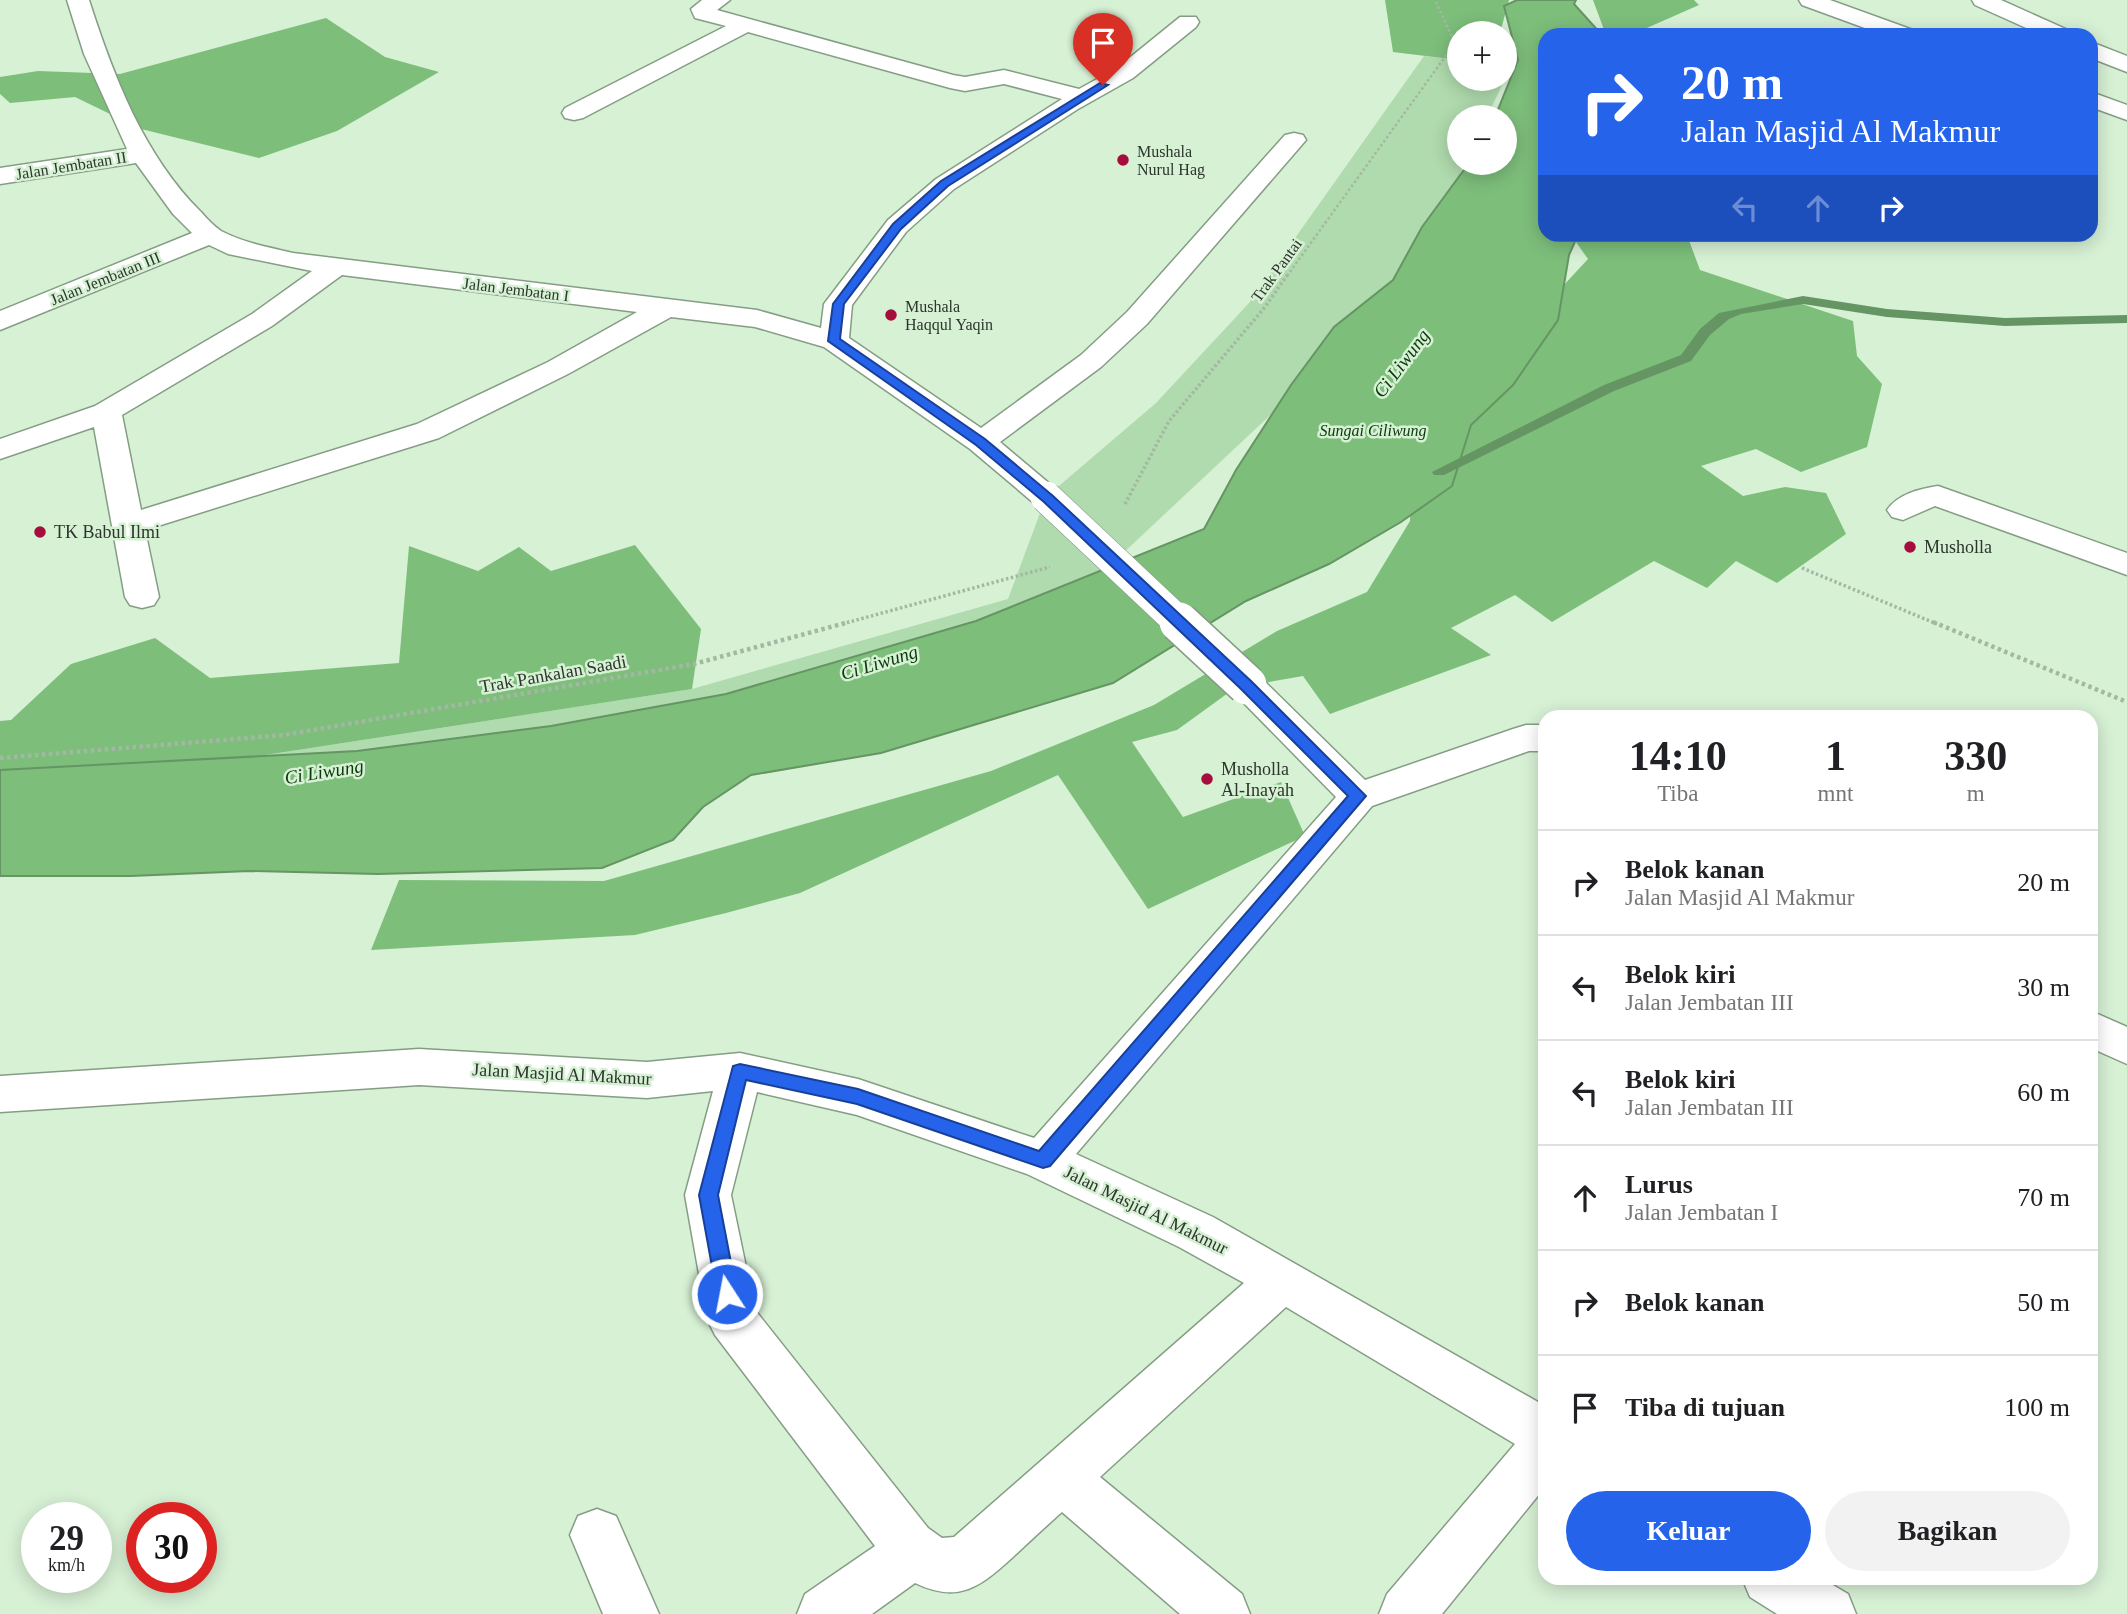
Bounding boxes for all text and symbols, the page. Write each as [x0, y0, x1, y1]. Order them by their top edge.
pin [1073, 13, 1133, 85]
map controls [1447, 21, 1517, 175]
button: + [1447, 21, 1517, 91]
icon: arrive [1084, 24, 1122, 62]
text: 20 m [1681, 55, 1783, 110]
icon: right [1566, 56, 1657, 147]
button: − [1447, 105, 1517, 175]
text: Jalan Masjid Al Makmur [1681, 113, 2000, 149]
place label: Mushala Nurul Hag [1137, 143, 1205, 179]
street label: Jalan Jembatan II [14, 148, 128, 183]
marker: Mushala Nurul Hag [1115, 152, 1131, 168]
icon: left [1726, 189, 1764, 227]
icon: ahead [1799, 189, 1837, 227]
icon: right [1872, 189, 1910, 227]
street label: Trak Pantai [1248, 235, 1305, 305]
street label: Jalan Jembatan III [48, 249, 163, 308]
street label: Jalan Jembatan I [462, 275, 570, 304]
place label: Mushala Haqqul Yaqin [905, 298, 993, 334]
marker: Mushala Haqqul Yaqin [883, 307, 899, 323]
water label: Ci Liwung [1369, 325, 1434, 401]
water label: Sungai Ciliwung [1319, 422, 1427, 440]
place label: TK Babul Ilmi [54, 522, 160, 542]
marker: TK Babul Ilmi [32, 524, 48, 540]
place label: Musholla [1924, 537, 1992, 557]
marker: Musholla [1902, 539, 1918, 555]
water label: Ci Liwung [838, 641, 920, 684]
street label: Trak Pankalan Saadi [478, 651, 628, 697]
text: 14:10 [1629, 733, 1727, 779]
text: 1 [1825, 733, 1846, 779]
text: 330 [1944, 733, 2007, 779]
water label: Ci Liwung [283, 755, 365, 788]
place label: Musholla Al-Inayah [1221, 759, 1294, 800]
marker: Musholla Al-Inayah [1199, 771, 1215, 787]
text: Tiba [1657, 781, 1698, 806]
text: mnt [1818, 781, 1853, 806]
text: m [1967, 781, 1985, 806]
text: Belok kanan [1625, 855, 1764, 884]
icon: right [1566, 864, 1604, 902]
text: 20 m [2017, 868, 2070, 897]
text: Jalan Masjid Al Makmur [1625, 885, 1854, 910]
text: Belok kiri [1625, 960, 1736, 989]
icon: left [1566, 969, 1604, 1007]
text: 30 m [2017, 973, 2070, 1002]
text: Jalan Jembatan III [1625, 990, 1794, 1015]
street label: Jalan Masjid Al Makmur [472, 1059, 652, 1089]
text: Belok kiri [1625, 1065, 1736, 1094]
icon: left [1566, 1074, 1604, 1112]
text: 60 m [2017, 1078, 2070, 1107]
text: Jalan Jembatan III [1625, 1095, 1794, 1120]
street label: Jalan Masjid Al Makmur [1061, 1162, 1231, 1258]
text: Lurus [1625, 1170, 1693, 1199]
icon: ahead [1566, 1179, 1604, 1217]
text: 70 m [2017, 1183, 2070, 1212]
text: Jalan Jembatan I [1625, 1200, 1778, 1225]
position arrow [690, 1257, 764, 1331]
icon: right [1566, 1284, 1604, 1322]
text: Belok kanan [1625, 1288, 1764, 1317]
text: 50 m [2017, 1288, 2070, 1317]
icon: arrive [1566, 1389, 1604, 1427]
text: Tiba di tujuan [1625, 1393, 1785, 1422]
text: 100 m [2004, 1393, 2070, 1422]
button: Keluar [1566, 1491, 1811, 1571]
button: Bagikan [1825, 1491, 2070, 1571]
speed limit sign: 30 [126, 1502, 217, 1593]
text: 29 [49, 1519, 84, 1558]
text: km/h [48, 1555, 85, 1575]

